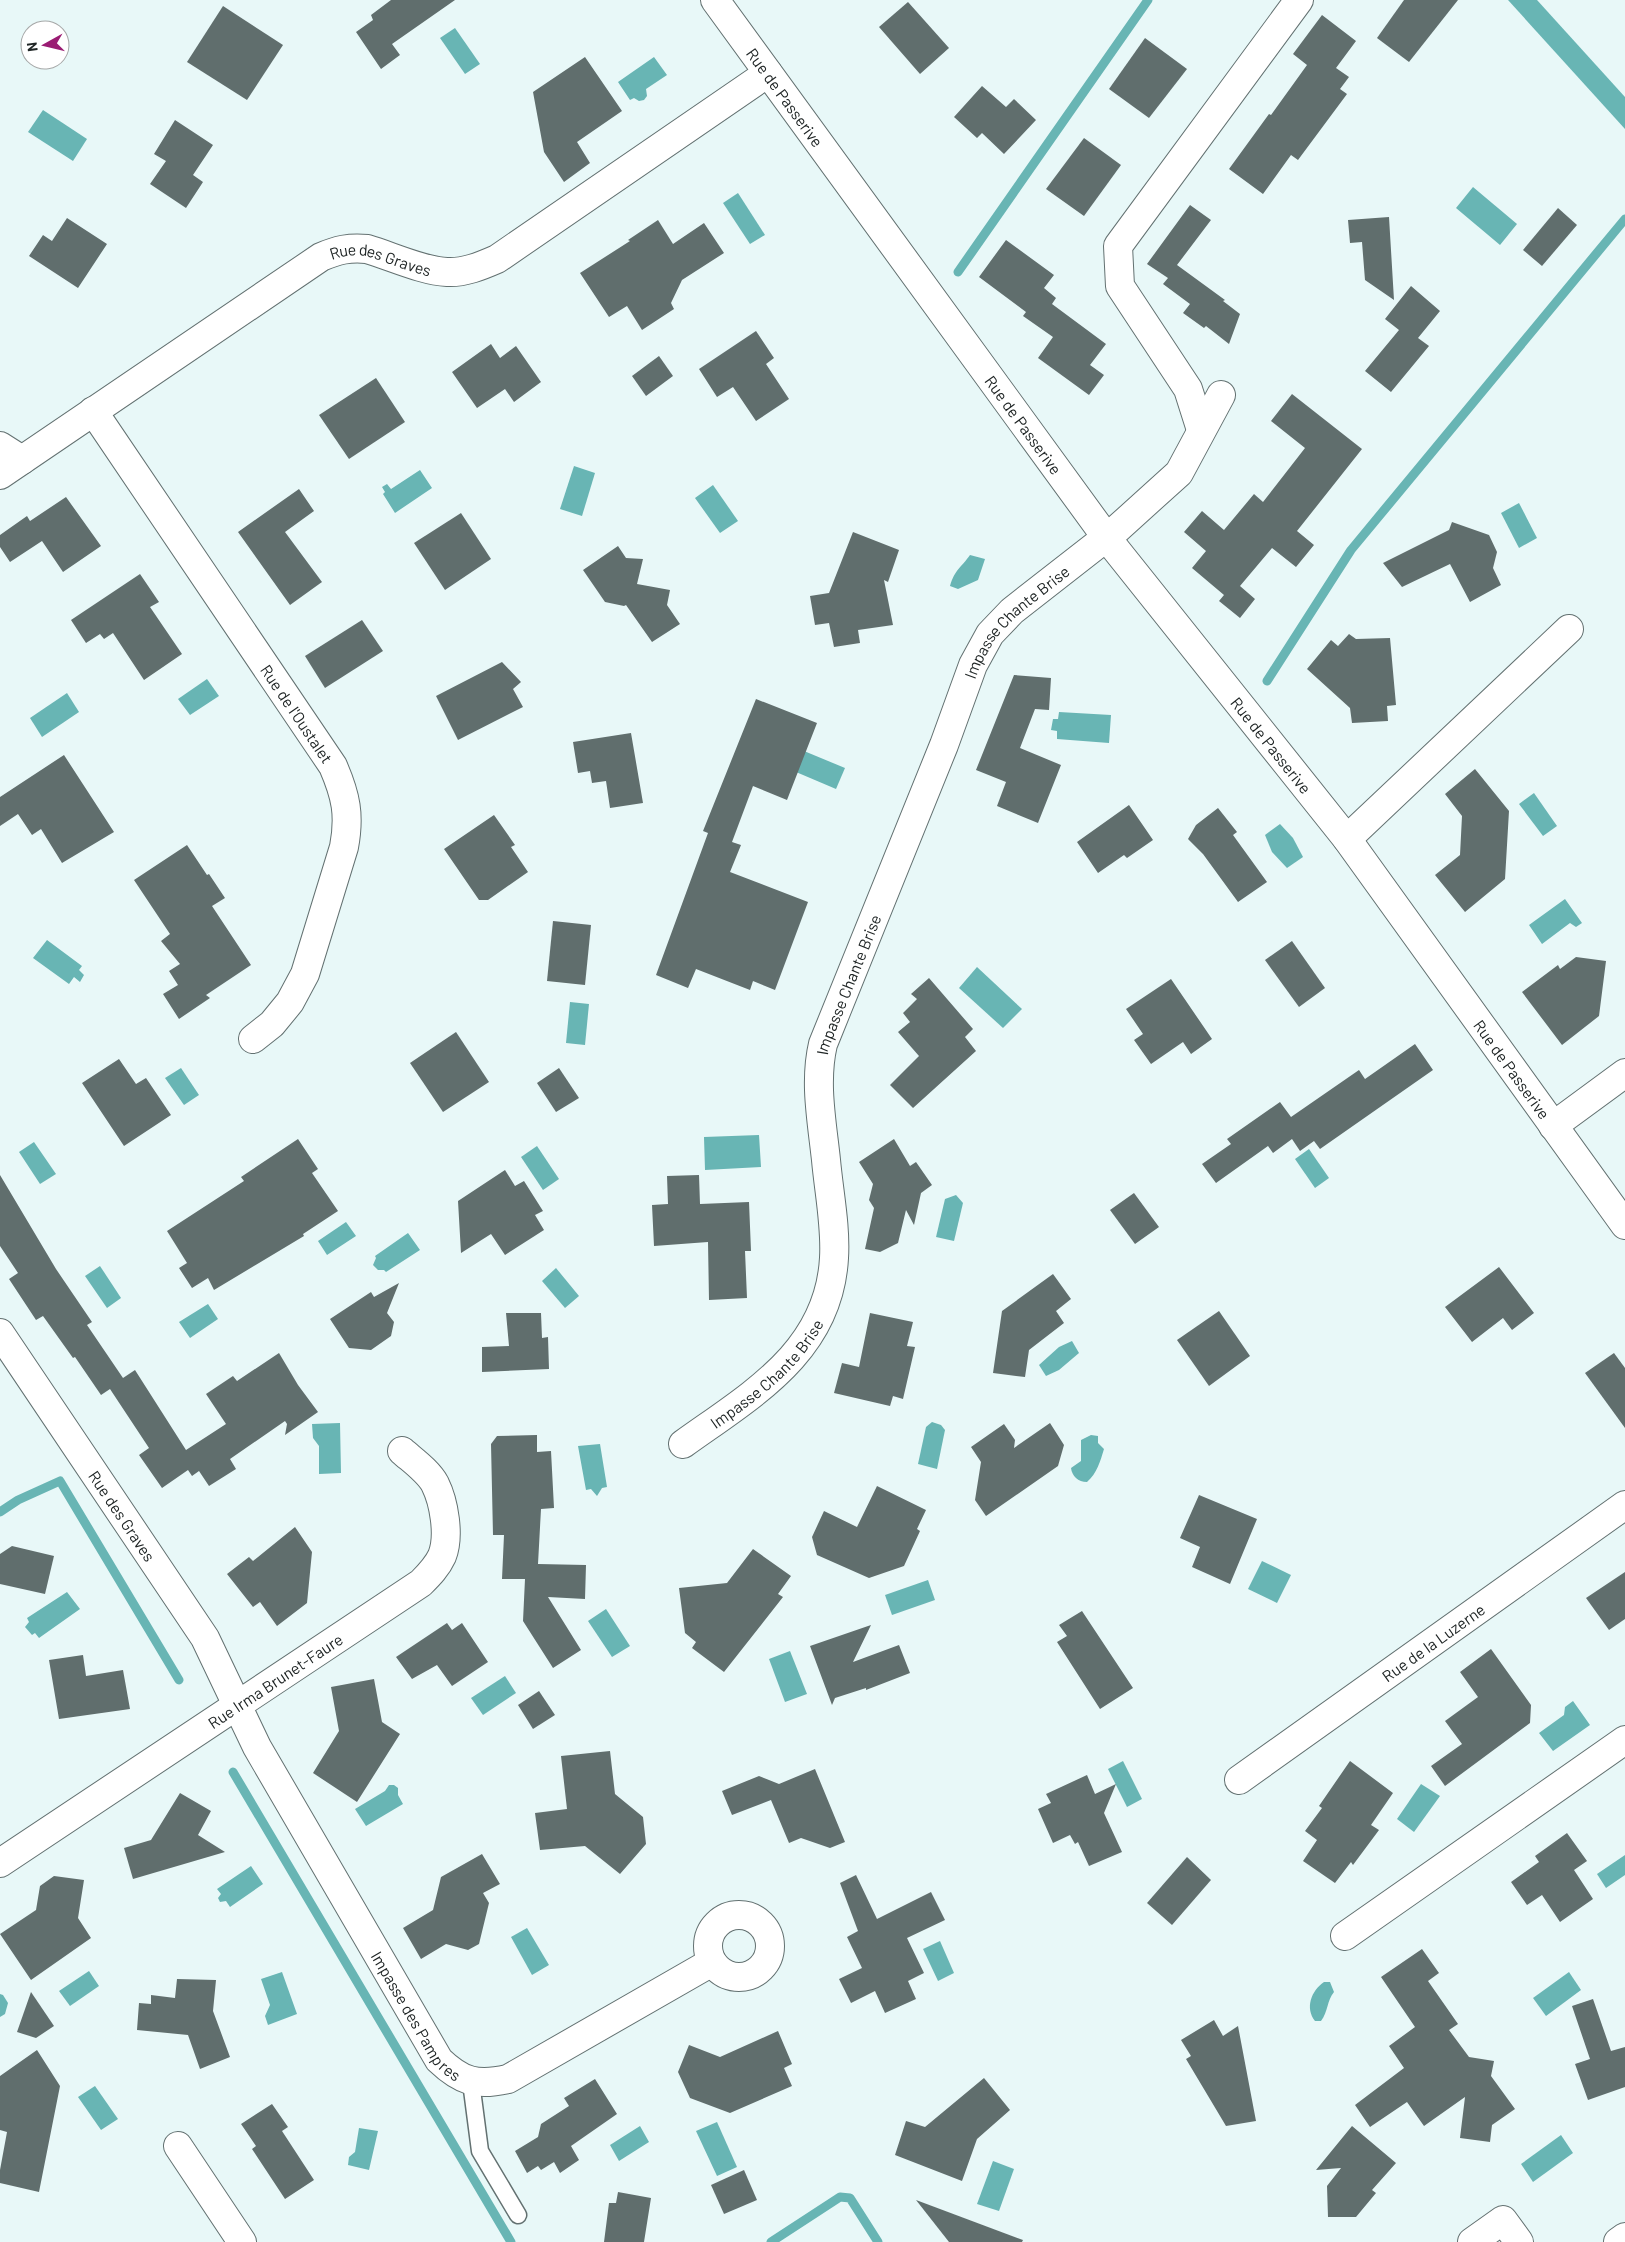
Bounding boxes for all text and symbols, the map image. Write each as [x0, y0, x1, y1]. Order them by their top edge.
north arrow [20, 20, 70, 70]
text: N [23, 41, 41, 53]
street label: Rue de Passerive [743, 44, 828, 150]
street label: Rue des Graves [327, 239, 433, 279]
street label: Rue de Passerive [982, 371, 1066, 478]
street label: Impasse Chante Brise [960, 561, 1073, 681]
street label: Rue de l'Oustalet [257, 661, 337, 766]
street label: Rue de Passerive [1228, 693, 1316, 797]
street label: Impasse Chante Brise [812, 911, 884, 1056]
street label: Rue de Passerive [1470, 1016, 1555, 1122]
street label: Impasse Chante Brise [706, 1316, 826, 1432]
street label: Rue des Graves [85, 1467, 160, 1565]
street label: Rue de la Luzerne [1378, 1599, 1488, 1685]
street label: Rue Irma Brunet-Faure [204, 1629, 346, 1732]
street label: Impasse des Pampres [368, 1947, 465, 2084]

